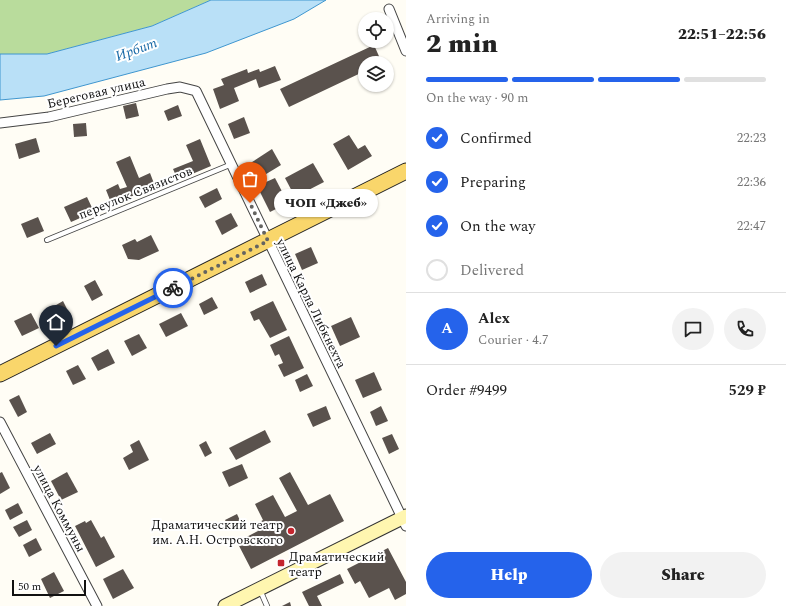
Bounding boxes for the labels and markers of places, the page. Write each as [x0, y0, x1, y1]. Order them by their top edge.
pin [233, 162, 267, 203]
callout: ЧОП «Джеб» [274, 189, 378, 217]
pin [39, 305, 73, 346]
place label: Драматический театр им. А.Н. Островского [151, 515, 283, 550]
marker: Драматический театр им. А.Н. Островского [286, 526, 296, 536]
place label: Драматический театр [289, 547, 385, 582]
marker: Драматический театр [276, 558, 286, 568]

